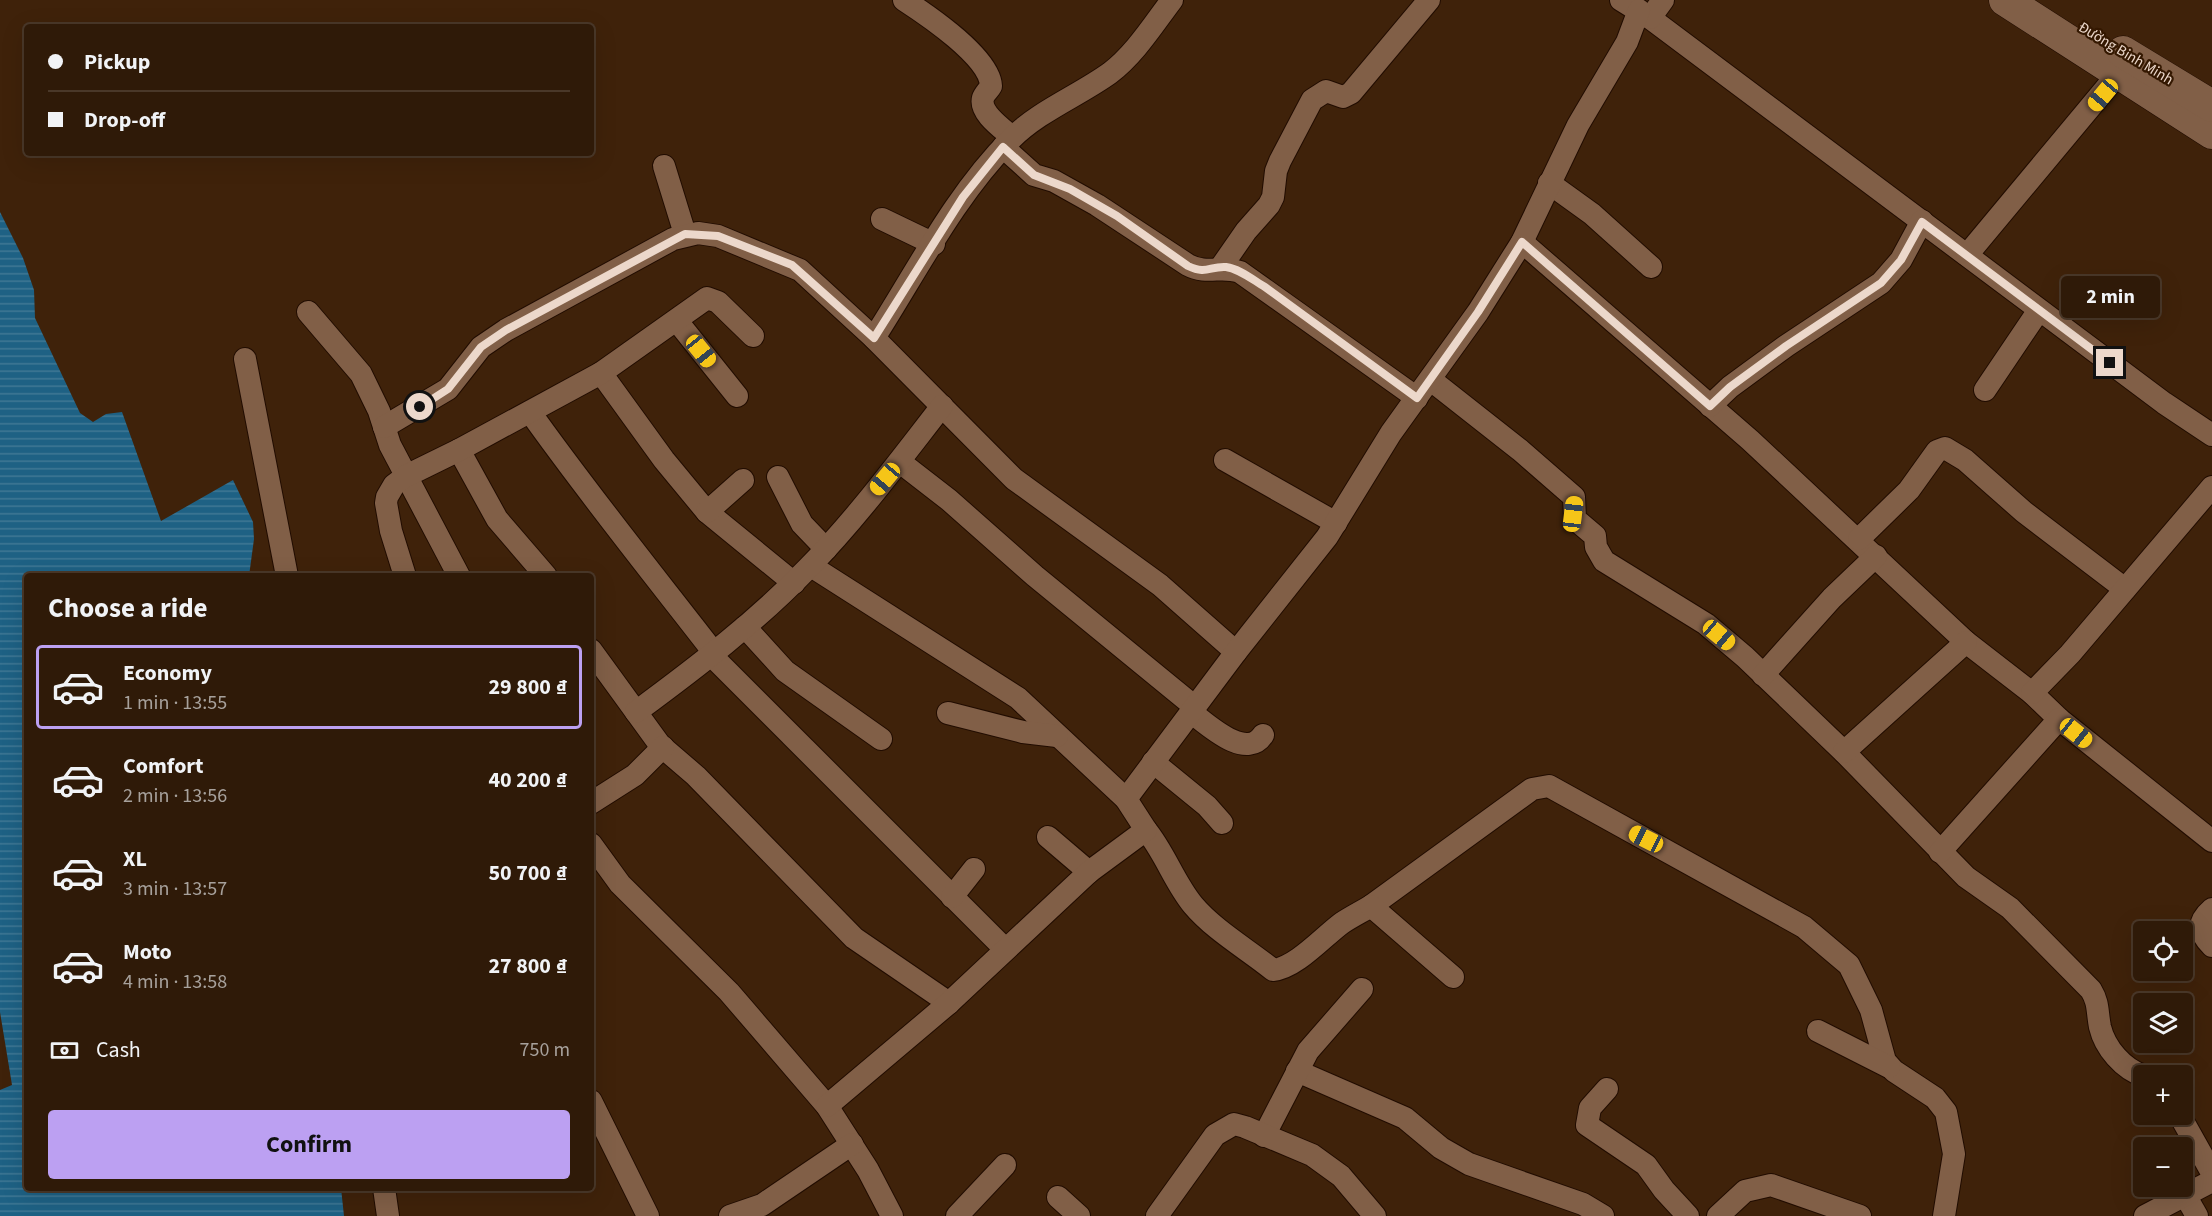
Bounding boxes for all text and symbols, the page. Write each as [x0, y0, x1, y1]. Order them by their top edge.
street label: Đường Binh Minh [2074, 17, 2177, 90]
text: Pickup [84, 46, 150, 78]
car [2085, 75, 2121, 115]
text: Drop-off [84, 104, 165, 136]
callout: 2 min [2060, 276, 2160, 318]
text: 2 min [2086, 283, 2135, 311]
car [683, 331, 719, 371]
route end [2096, 349, 2123, 376]
route start [406, 393, 433, 420]
car [867, 459, 903, 499]
car [1562, 495, 1584, 533]
text: Choose a ride [48, 589, 208, 628]
car [1699, 617, 1739, 653]
text: Economy [123, 657, 212, 689]
icon: car [51, 660, 105, 714]
text: 29 800 ₫ [489, 671, 567, 703]
text: 1 min · 13:55 [123, 689, 227, 717]
car [2056, 715, 2096, 751]
text: Comfort [123, 750, 204, 782]
icon: car [51, 753, 105, 807]
text: 40 200 ₫ [489, 764, 567, 796]
text: 2 min · 13:56 [123, 782, 227, 810]
car [1626, 823, 1666, 855]
text: XL [123, 843, 147, 875]
icon: car [51, 846, 105, 900]
text: 50 700 ₫ [489, 857, 567, 889]
text: 3 min · 13:57 [123, 875, 227, 903]
map controls [2133, 921, 2193, 1197]
button: locate [2133, 921, 2193, 981]
text: Moto [123, 936, 172, 968]
icon: car [51, 939, 105, 993]
text: 27 800 ₫ [489, 950, 567, 982]
text: 4 min · 13:58 [123, 968, 227, 996]
button: layers [2133, 993, 2193, 1053]
icon: cash [48, 1034, 81, 1067]
text: Cash [96, 1034, 141, 1066]
text: 750 m [520, 1036, 570, 1064]
button: + [2133, 1065, 2193, 1125]
button: Confirm [48, 1110, 570, 1179]
button: − [2133, 1137, 2193, 1197]

